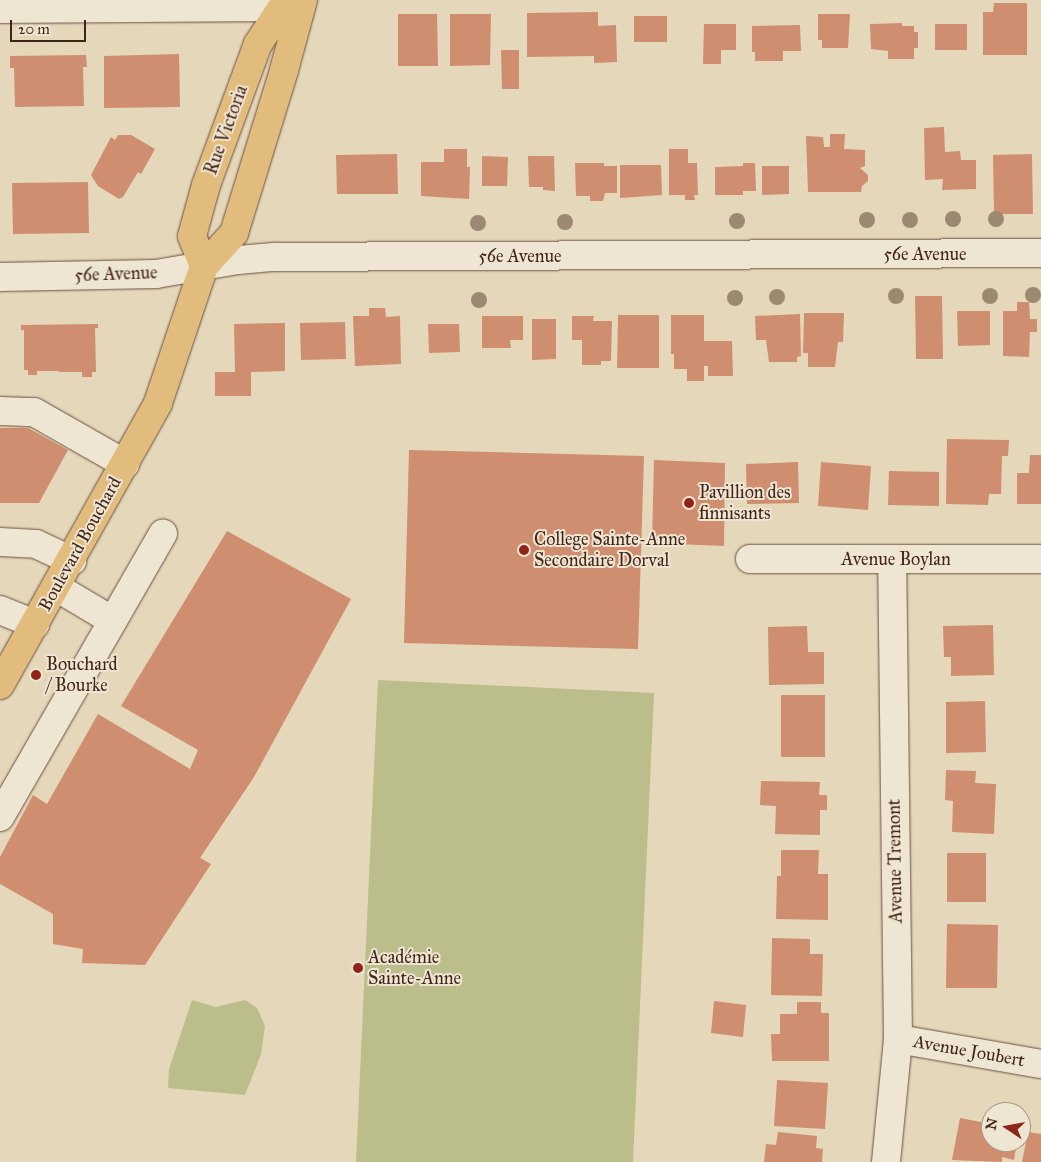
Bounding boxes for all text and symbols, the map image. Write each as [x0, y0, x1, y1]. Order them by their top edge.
scale bar [12, 10, 89, 42]
text: 20 m [18, 20, 50, 38]
street label: Rue Victoria [200, 82, 252, 178]
street label: 56e Avenue [883, 243, 967, 265]
street label: 56e Avenue [478, 245, 562, 267]
street label: 56e Avenue [74, 262, 158, 286]
street label: Boulevard Bouchard [34, 473, 126, 615]
place label: Pavillion des finnisants [699, 482, 791, 524]
marker: Pavillion des finnisants [683, 497, 695, 509]
place label: College Sainte-Anne Secondaire Dorval [534, 529, 685, 572]
marker: College Sainte-Anne Secondaire Dorval [518, 544, 530, 556]
street label: Avenue Boylan [841, 548, 951, 570]
place label: Bouchard / Bourke [46, 654, 118, 696]
marker: Bouchard / Bourke [30, 669, 42, 681]
street label: Avenue Tremont [883, 799, 907, 923]
place label: Académie Sainte-Anne [368, 947, 461, 990]
marker: Académie Sainte-Anne [352, 962, 364, 974]
street label: Avenue Joubert [911, 1031, 1027, 1071]
north arrow [981, 1102, 1031, 1152]
text: N [982, 1116, 1001, 1132]

